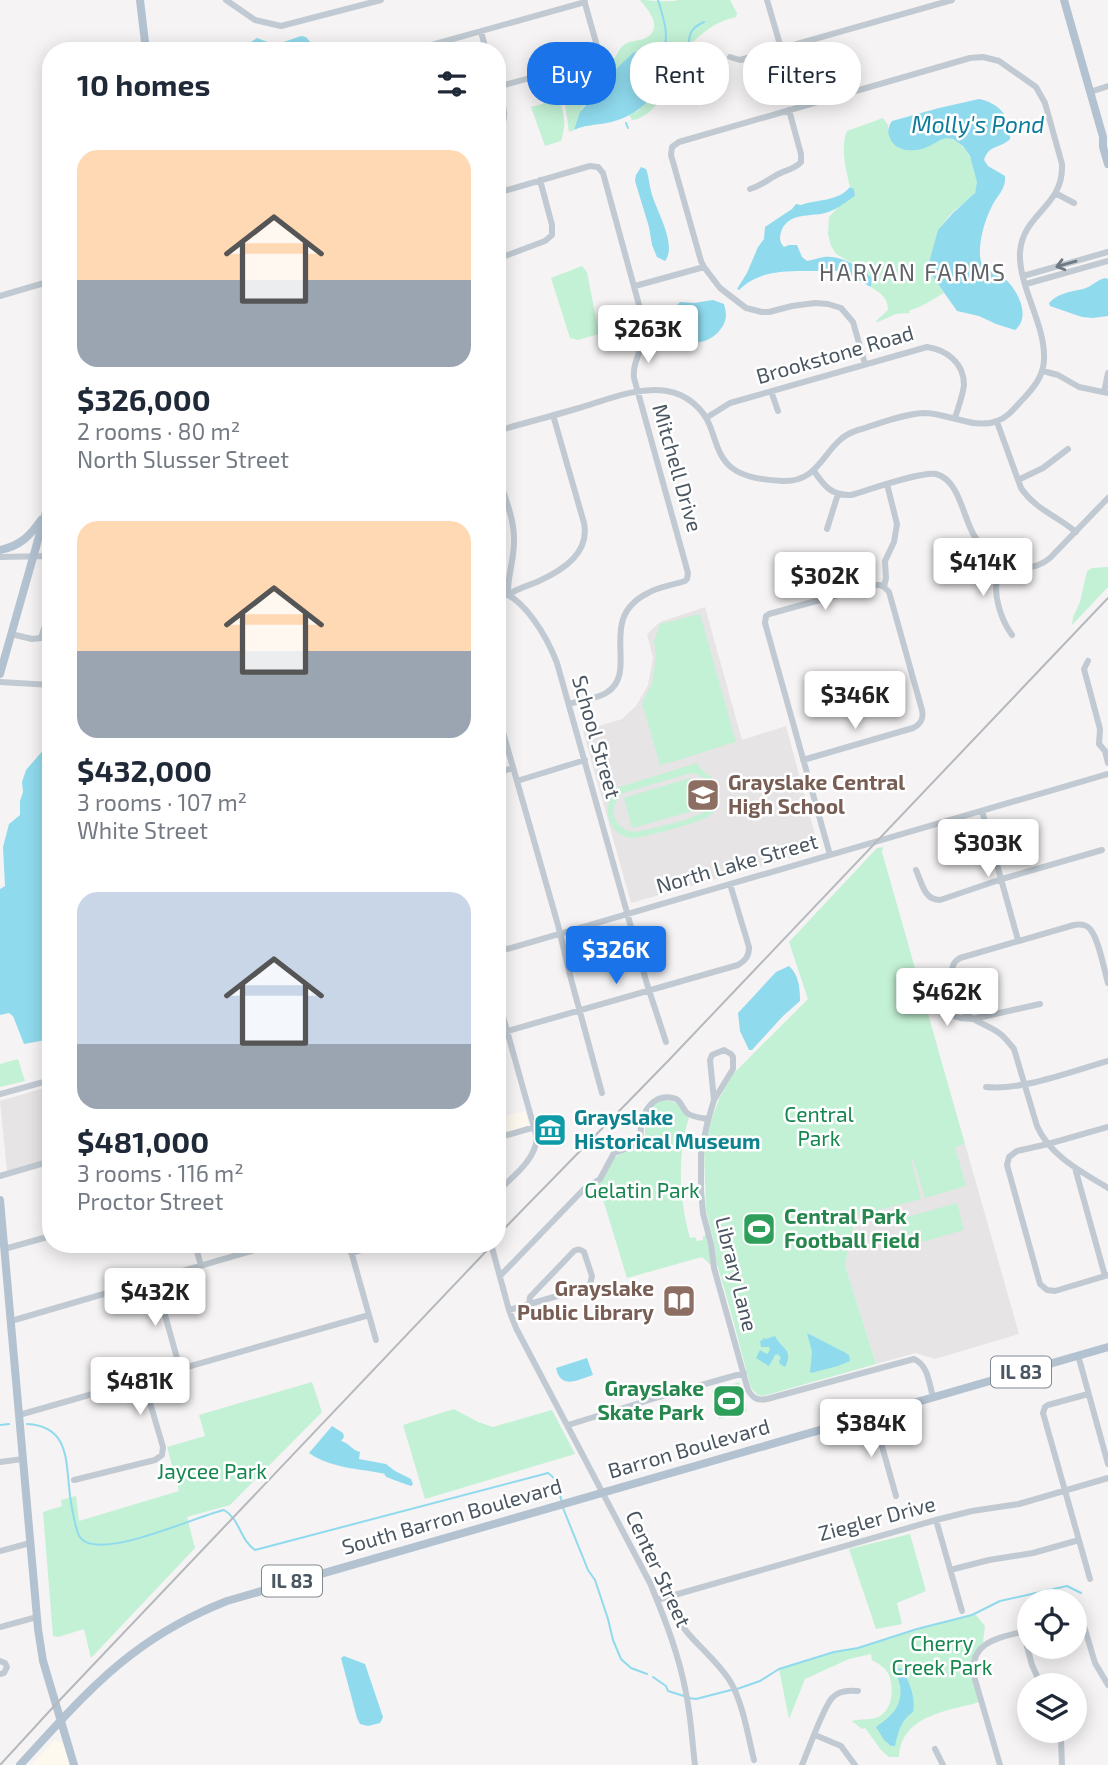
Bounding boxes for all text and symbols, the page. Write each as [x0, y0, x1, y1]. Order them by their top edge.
chip: Buy [527, 42, 616, 105]
chip: Rent [630, 42, 729, 105]
chip: Filters [743, 42, 861, 105]
icon: filters [433, 65, 471, 103]
text: 10 homes [77, 66, 210, 102]
water label: Molly's Pond [912, 110, 1045, 138]
icon: home [211, 196, 337, 322]
district label: HARYAN FARMS [819, 258, 1007, 286]
one-way arrow [1055, 258, 1077, 271]
pin: $263K [599, 306, 697, 365]
text: $263K [614, 314, 682, 342]
street label: Brookstone Road [753, 319, 916, 388]
text: $326,000 [77, 381, 211, 417]
street label: Mitchell Drive [648, 401, 709, 534]
text: 2 rooms · 80 m² [77, 417, 240, 445]
text: North Slusser Street [77, 445, 289, 473]
pin: $414K [934, 538, 1032, 598]
text: $414K [949, 547, 1017, 575]
pin: $302K [776, 552, 874, 612]
text: $302K [791, 561, 859, 589]
icon: home [211, 567, 337, 693]
street label: School Street [568, 672, 627, 801]
pin: $346K [806, 672, 904, 731]
text: $346K [820, 680, 890, 708]
text: $432,000 [77, 752, 212, 788]
place label: Grayslake Central High School [728, 769, 905, 818]
school or university icon: Grayslake Central High School [684, 776, 722, 814]
text: 3 rooms · 107 m² [77, 788, 247, 816]
text: White Street [77, 816, 208, 844]
pin: $303K [939, 820, 1037, 879]
street label: North Lake Street [653, 828, 820, 898]
text: $303K [954, 828, 1022, 856]
pin: $326K [567, 926, 665, 986]
text: $326K [582, 935, 650, 963]
icon: home [211, 938, 337, 1064]
pin: $462K [898, 968, 996, 1028]
text: $462K [912, 977, 982, 1005]
park label: Central Park [784, 1101, 855, 1150]
place label: Grayslake Historical Museum [574, 1104, 760, 1153]
museum icon: Grayslake Historical Museum [531, 1111, 569, 1149]
text: $481,000 [77, 1123, 209, 1159]
text: 3 rooms · 116 m² [77, 1159, 244, 1187]
park label: Gelatin Park [584, 1177, 700, 1202]
text: Proctor Street [77, 1187, 223, 1215]
place label: Central Park Football Field [784, 1203, 920, 1252]
sports icon: Central Park Football Field [740, 1210, 778, 1248]
street label: Library Lane [711, 1214, 764, 1334]
pin: $432K [106, 1268, 204, 1328]
place label: Grayslake Public Library [517, 1275, 654, 1325]
text: $432K [121, 1277, 189, 1305]
library icon: Grayslake Public Library [660, 1282, 698, 1320]
road number: IL 83 [991, 1356, 1051, 1388]
pin: $481K [91, 1358, 189, 1417]
text: $481K [107, 1366, 173, 1394]
place label: Grayslake Skate Park [597, 1375, 704, 1424]
sports icon: Grayslake Skate Park [710, 1382, 748, 1420]
pin: $384K [822, 1400, 920, 1459]
text: $384K [836, 1408, 906, 1436]
street label: Barron Boulevard [605, 1413, 772, 1483]
park label: Jaycee Park [157, 1458, 267, 1483]
street label: South Barron Boulevard [339, 1472, 564, 1559]
street label: Ziegler Drive [815, 1490, 938, 1545]
street label: Center Street [621, 1506, 697, 1631]
road number: IL 83 [262, 1566, 322, 1596]
map controls [1017, 1589, 1087, 1743]
button: locate [1017, 1589, 1087, 1659]
park label: Cherry Creek Park [892, 1630, 993, 1679]
button: layers [1017, 1673, 1087, 1743]

